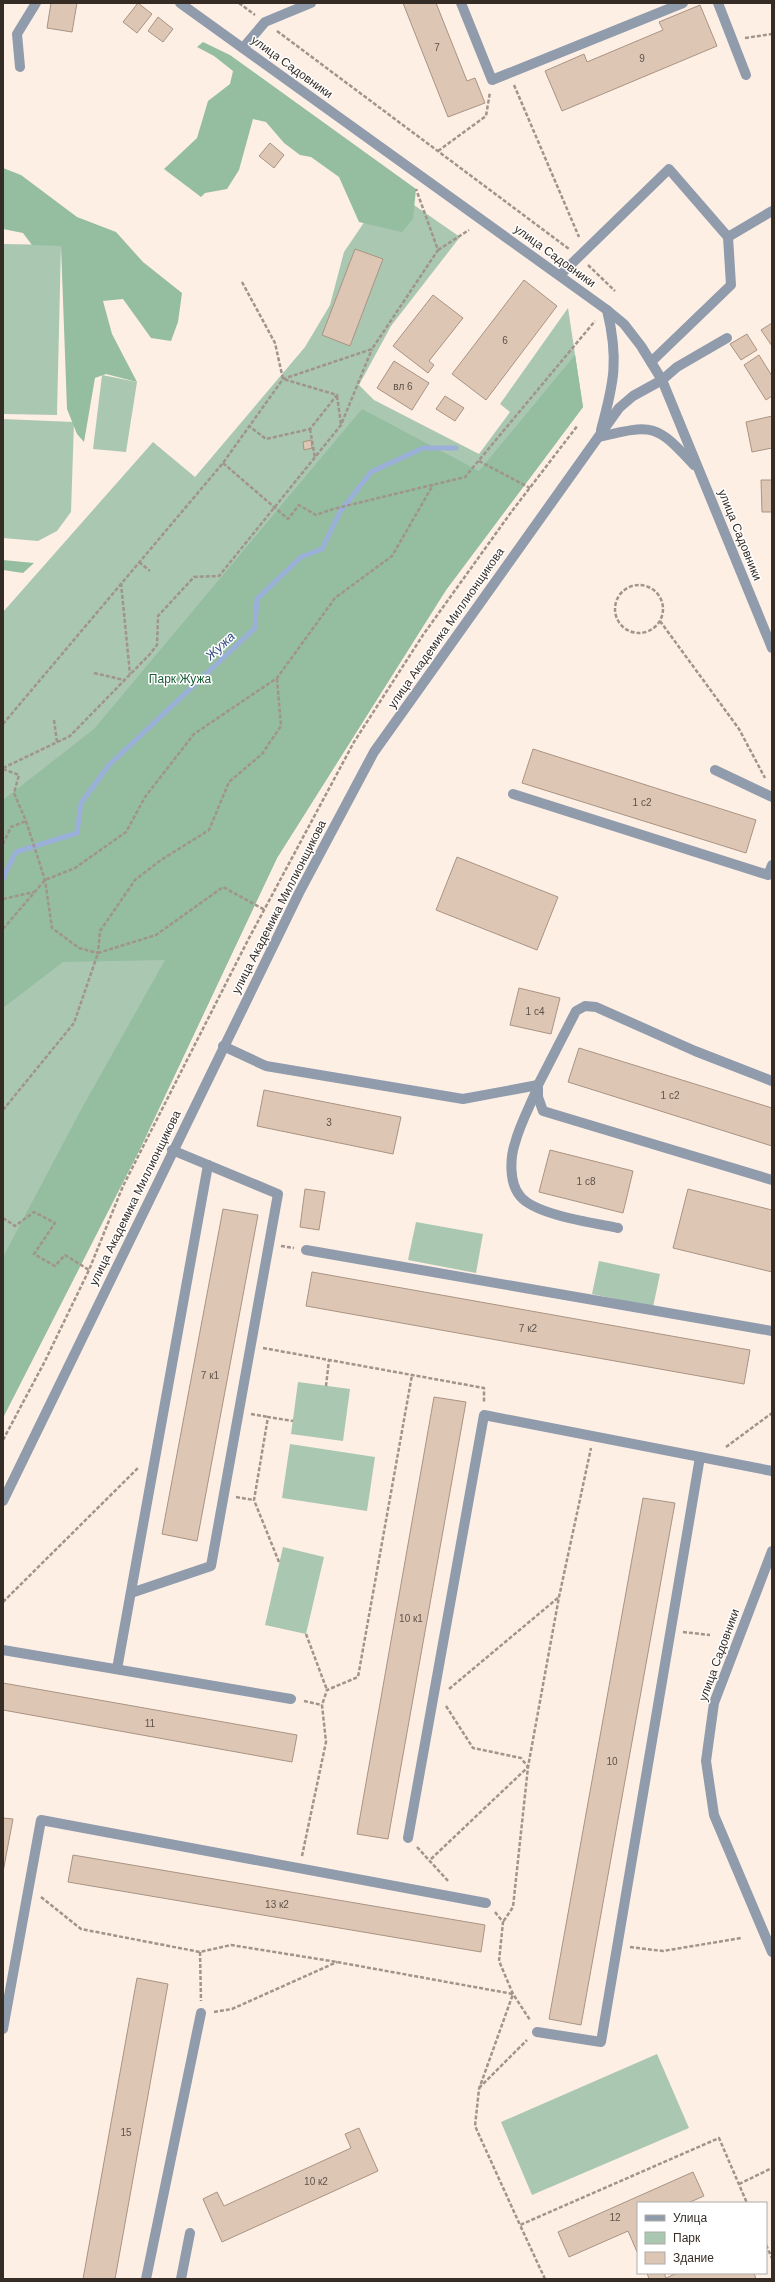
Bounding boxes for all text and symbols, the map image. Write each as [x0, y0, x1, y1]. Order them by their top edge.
street label: улица Садовники [249, 33, 335, 101]
house number: 7 [434, 42, 440, 53]
house number: 9 [639, 53, 645, 64]
street label: улица Садовники [512, 222, 598, 290]
house number: 6 [502, 335, 508, 346]
house number: вл 6 [393, 381, 413, 392]
street label: улица Садовники [715, 487, 765, 583]
street label: улица Академика Миллионщикова [385, 545, 507, 711]
water label: Жужа [201, 629, 238, 664]
park label: Парк Жужа [149, 672, 211, 686]
house number: 1 c2 [633, 797, 652, 808]
street label: улица Академика Миллионщикова [229, 818, 329, 996]
house number: 1 с4 [526, 1006, 545, 1017]
house number: 1 с2 [661, 1090, 680, 1101]
street label: улица Академика Миллионщикова [86, 1108, 184, 1288]
house number: 3 [326, 1117, 332, 1128]
house number: 1 с8 [577, 1176, 596, 1187]
house number: 7 к2 [519, 1323, 538, 1334]
house number: 7 к1 [201, 1370, 220, 1381]
street label: улица Садовники [696, 1607, 742, 1703]
house number: 10 к1 [399, 1613, 423, 1624]
house number: 11 [145, 1718, 156, 1729]
house number: 10 [606, 1756, 618, 1767]
house number: 13 к2 [265, 1899, 289, 1910]
house number: 15 [120, 2127, 132, 2138]
house number: 10 к2 [304, 2176, 328, 2187]
legend [637, 2202, 767, 2274]
text: Улица [673, 2211, 707, 2225]
house number: 12 [609, 2212, 621, 2223]
text: Парк [673, 2231, 701, 2245]
text: Здание [673, 2251, 714, 2265]

